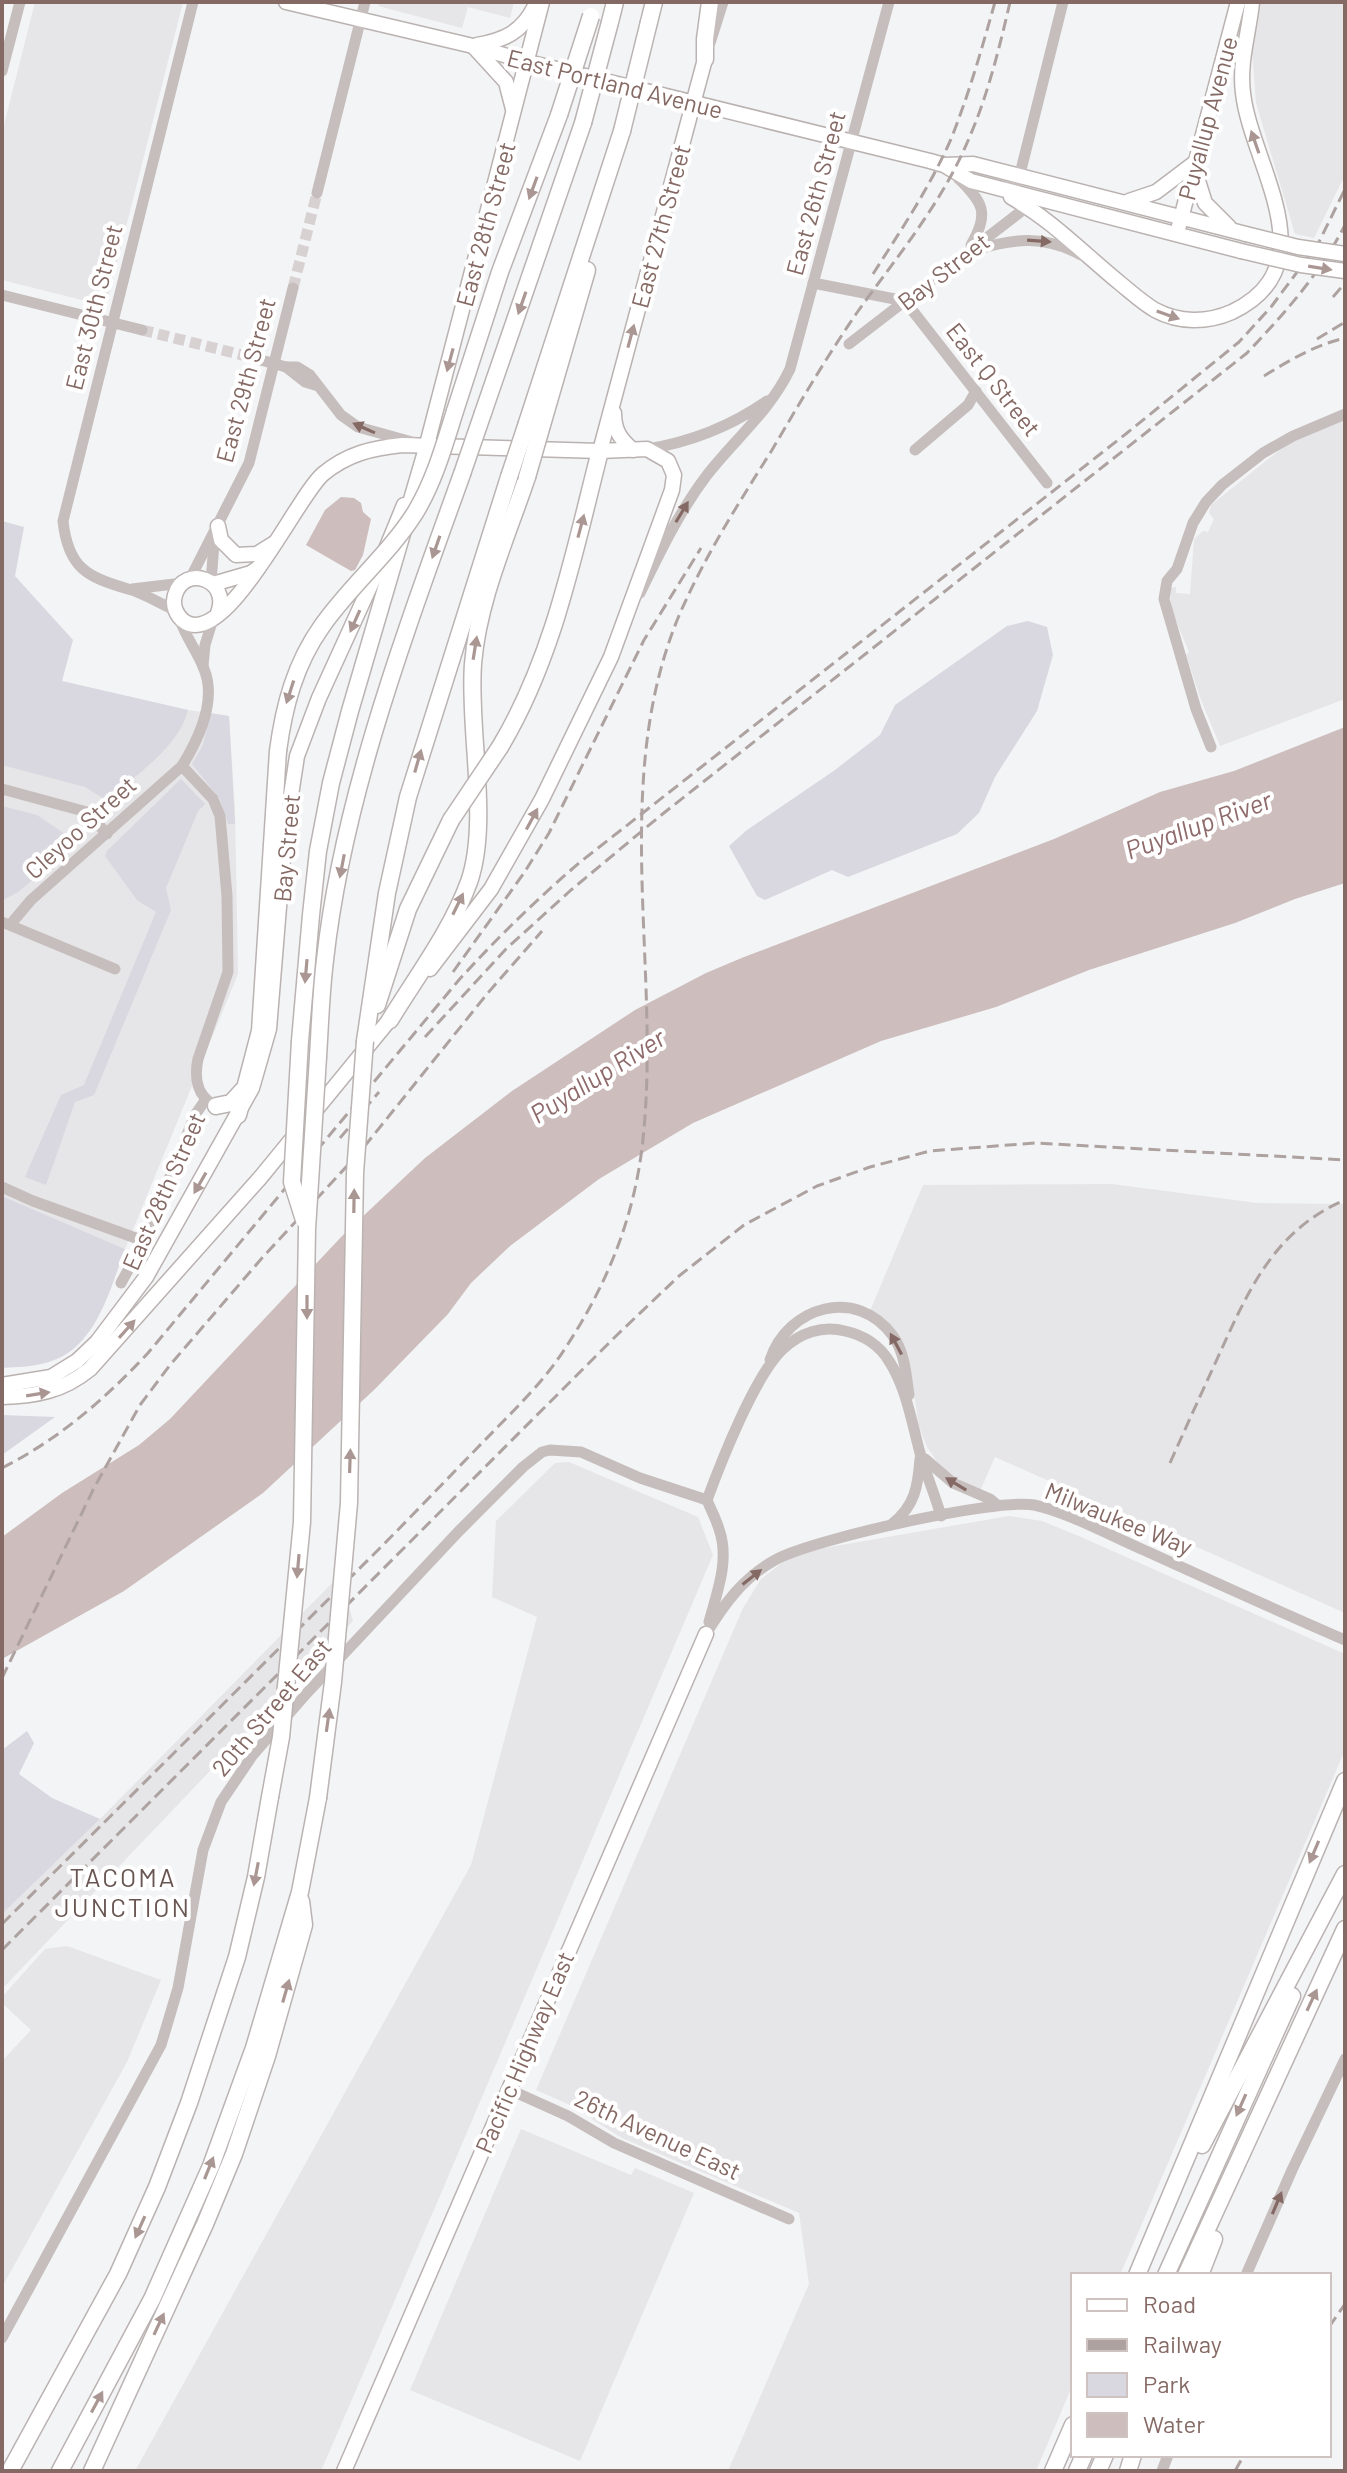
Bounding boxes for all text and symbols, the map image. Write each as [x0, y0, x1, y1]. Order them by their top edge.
street label: Puyallup Avenue [1171, 33, 1243, 203]
street label: East Portland Avenue [504, 42, 726, 124]
street label: East 26th Street [779, 108, 851, 278]
one-way arrow [1248, 130, 1260, 154]
street label: East 28th Street [449, 139, 521, 309]
street label: East 27th Street [624, 141, 696, 311]
one-way arrow [526, 177, 538, 201]
street label: East 30th Street [58, 221, 128, 393]
street label: Bay Street [891, 226, 995, 316]
one-way arrow [1026, 235, 1051, 248]
one-way arrow [1308, 262, 1333, 275]
one-way arrow [516, 291, 528, 315]
street label: East 29th Street [209, 295, 281, 465]
one-way arrow [1156, 309, 1180, 321]
street label: East Q Street [941, 316, 1047, 442]
one-way arrow [625, 324, 638, 348]
one-way arrow [443, 348, 455, 373]
one-way arrow [353, 421, 376, 435]
one-way arrow [675, 501, 689, 523]
one-way arrow [575, 513, 587, 538]
one-way arrow [429, 535, 441, 559]
one-way arrow [348, 609, 362, 632]
one-way arrow [470, 635, 482, 660]
one-way arrow [283, 680, 296, 704]
one-way arrow [412, 749, 425, 773]
street label: Cleyoo Street [18, 769, 142, 885]
water label: Puyallup River [1121, 783, 1276, 865]
street label: Bay Street [267, 793, 305, 903]
one-way arrow [525, 808, 538, 831]
one-way arrow [335, 854, 348, 879]
one-way arrow [451, 893, 465, 916]
one-way arrow [299, 959, 312, 984]
water label: Puyallup River [524, 1021, 671, 1129]
street label: East 28th Street [115, 1108, 211, 1274]
one-way arrow [193, 1172, 207, 1194]
one-way arrow [348, 1188, 360, 1213]
one-way arrow [300, 1295, 313, 1320]
one-way arrow [118, 1319, 136, 1339]
one-way arrow [890, 1333, 903, 1356]
one-way arrow [25, 1387, 50, 1400]
one-way arrow [344, 1448, 357, 1473]
street label: Milwaukee Way [1041, 1475, 1197, 1561]
one-way arrow [945, 1477, 967, 1491]
one-way arrow [292, 1554, 305, 1579]
one-way arrow [742, 1569, 762, 1585]
street label: 20th Street East [205, 1632, 337, 1782]
one-way arrow [322, 1707, 335, 1732]
one-way arrow [1308, 1841, 1321, 1864]
district label: TACOMA JUNCTION [55, 1861, 191, 1922]
one-way arrow [250, 1862, 262, 1887]
street label: Pacific Highway East [468, 1947, 580, 2157]
one-way arrow [280, 1978, 293, 2002]
one-way arrow [1305, 1989, 1319, 2012]
street label: 26th Avenue East [570, 2083, 746, 2185]
one-way arrow [1235, 2093, 1248, 2117]
one-way arrow [203, 2156, 216, 2180]
one-way arrow [1270, 2192, 1284, 2215]
one-way arrow [133, 2215, 146, 2238]
legend [1071, 2273, 1331, 2457]
text: Road [1143, 2289, 1196, 2318]
one-way arrow [152, 2312, 166, 2336]
text: Railway [1143, 2329, 1222, 2358]
text: Park [1143, 2369, 1190, 2398]
one-way arrow [90, 2391, 104, 2414]
text: Water [1143, 2409, 1205, 2438]

